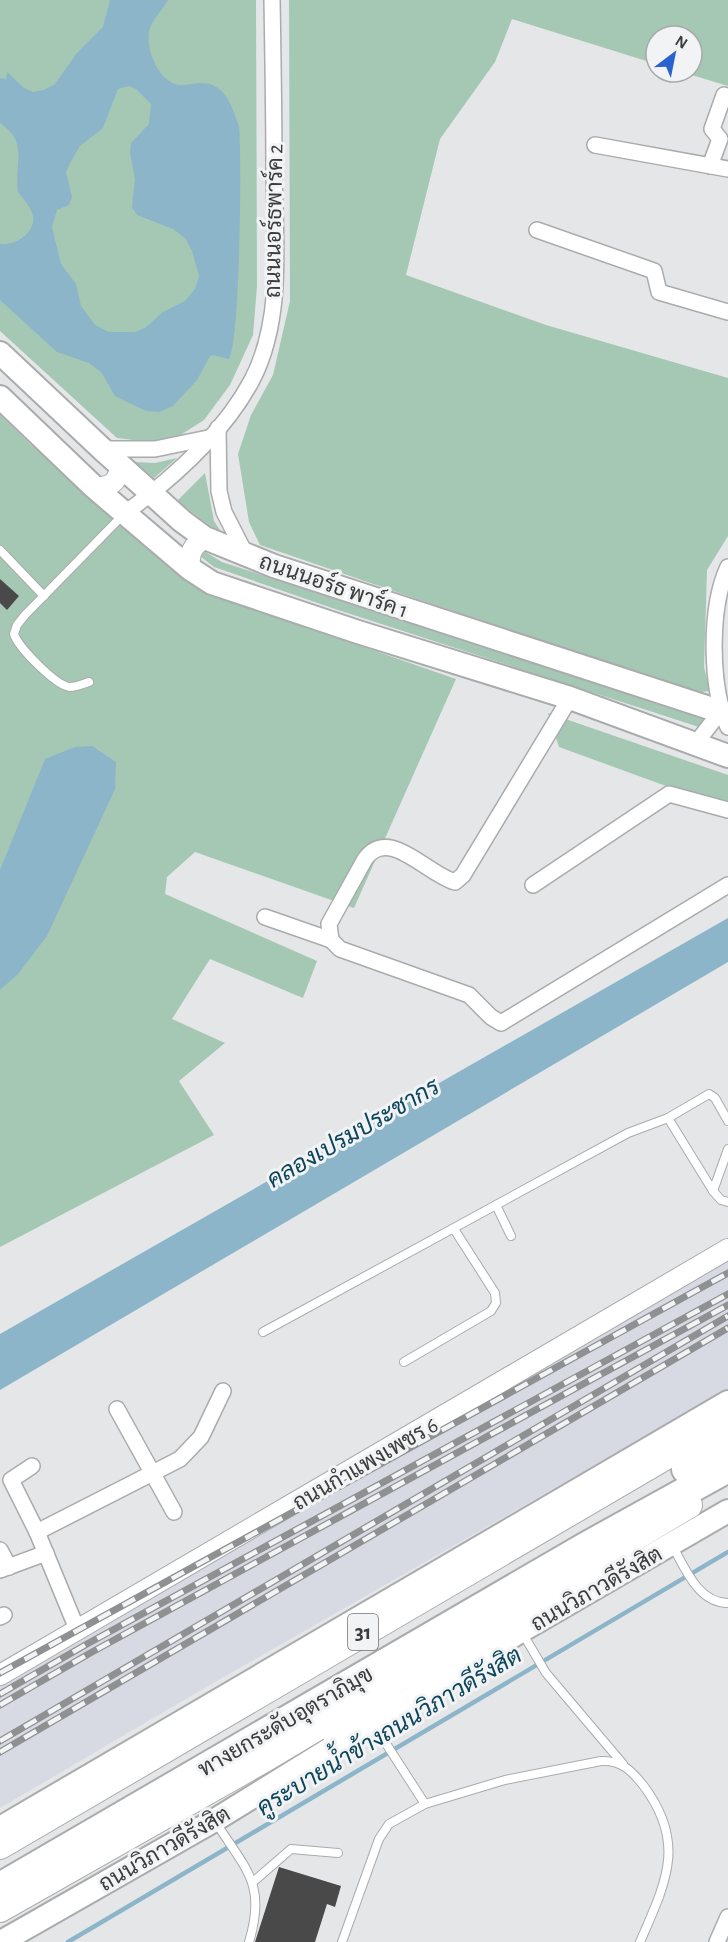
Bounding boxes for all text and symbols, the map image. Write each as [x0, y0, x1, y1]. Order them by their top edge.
north arrow [644, 24, 704, 84]
text: N [672, 32, 690, 52]
street label: ถนนนอร์ธพาร์ค 2 [258, 144, 286, 298]
street label: ถนนนอร์ธ พาร์ค 1 [257, 546, 412, 622]
water label: คลองเปรมประชากร [263, 1074, 445, 1193]
street label: ถนนกำแพงเพชร 6 [288, 1412, 442, 1514]
street label: ถนนวิภาวดีรังสิต [526, 1540, 666, 1635]
road number: 31 [348, 1614, 378, 1650]
water label: คูระบายน้ำข้างถนนวิภาวดีรังสิต [248, 1636, 528, 1824]
street label: ทางยกระดับอุตราภิมุข [193, 1660, 379, 1784]
street label: ถนนวิภาวดีรังสิต [94, 1800, 234, 1895]

